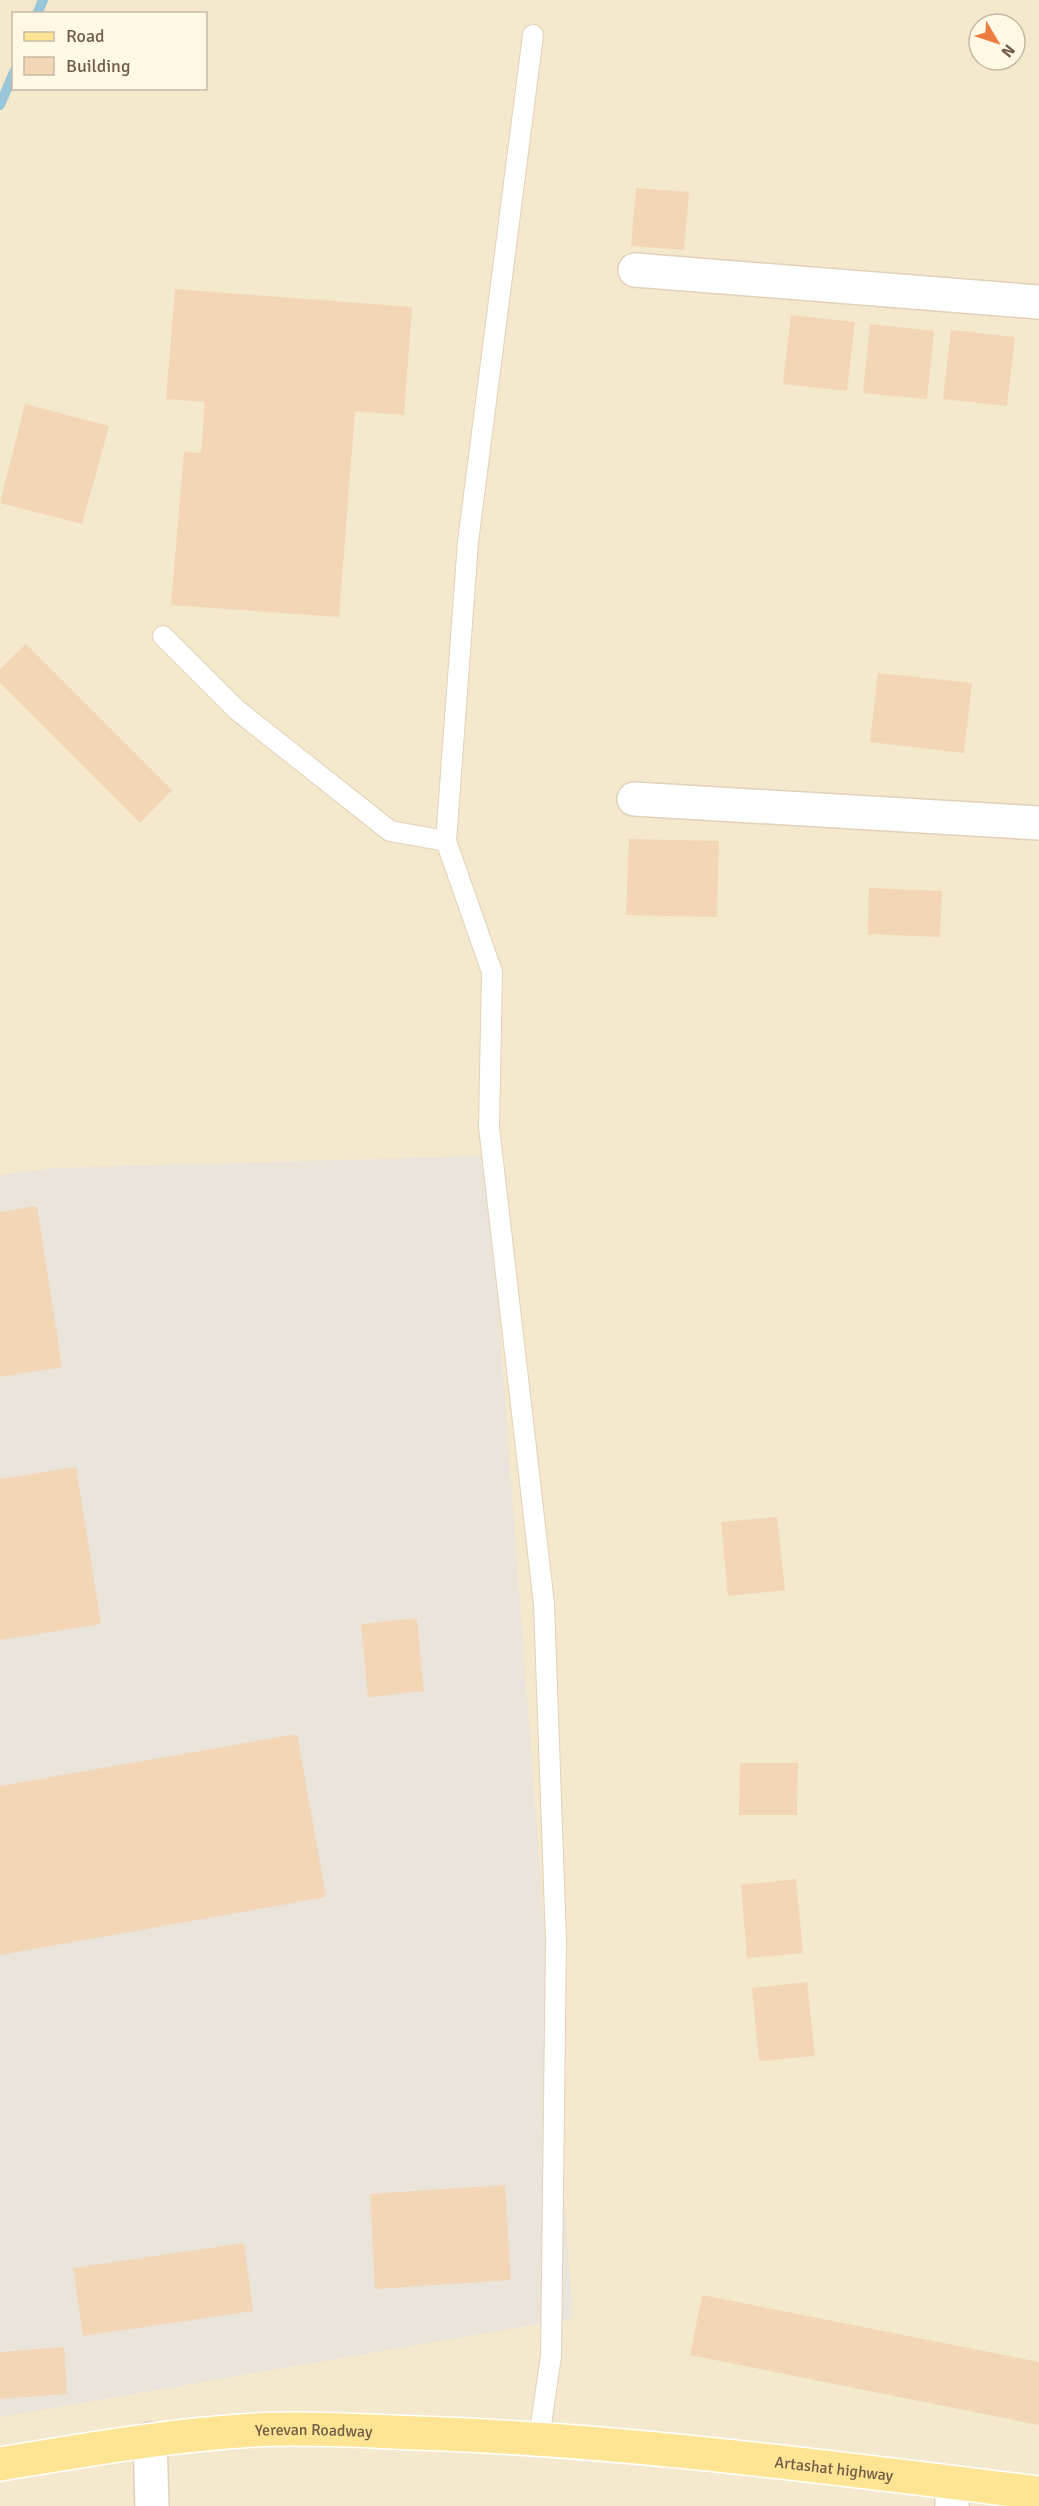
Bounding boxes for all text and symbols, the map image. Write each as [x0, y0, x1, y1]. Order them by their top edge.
legend [12, 12, 207, 90]
north arrow [967, 12, 1027, 72]
text: Road [66, 25, 105, 47]
text: N [997, 40, 1019, 61]
text: Building [66, 55, 130, 77]
street label: Yerevan Roadway [254, 2420, 373, 2442]
street label: Artashat highway [773, 2452, 895, 2486]

